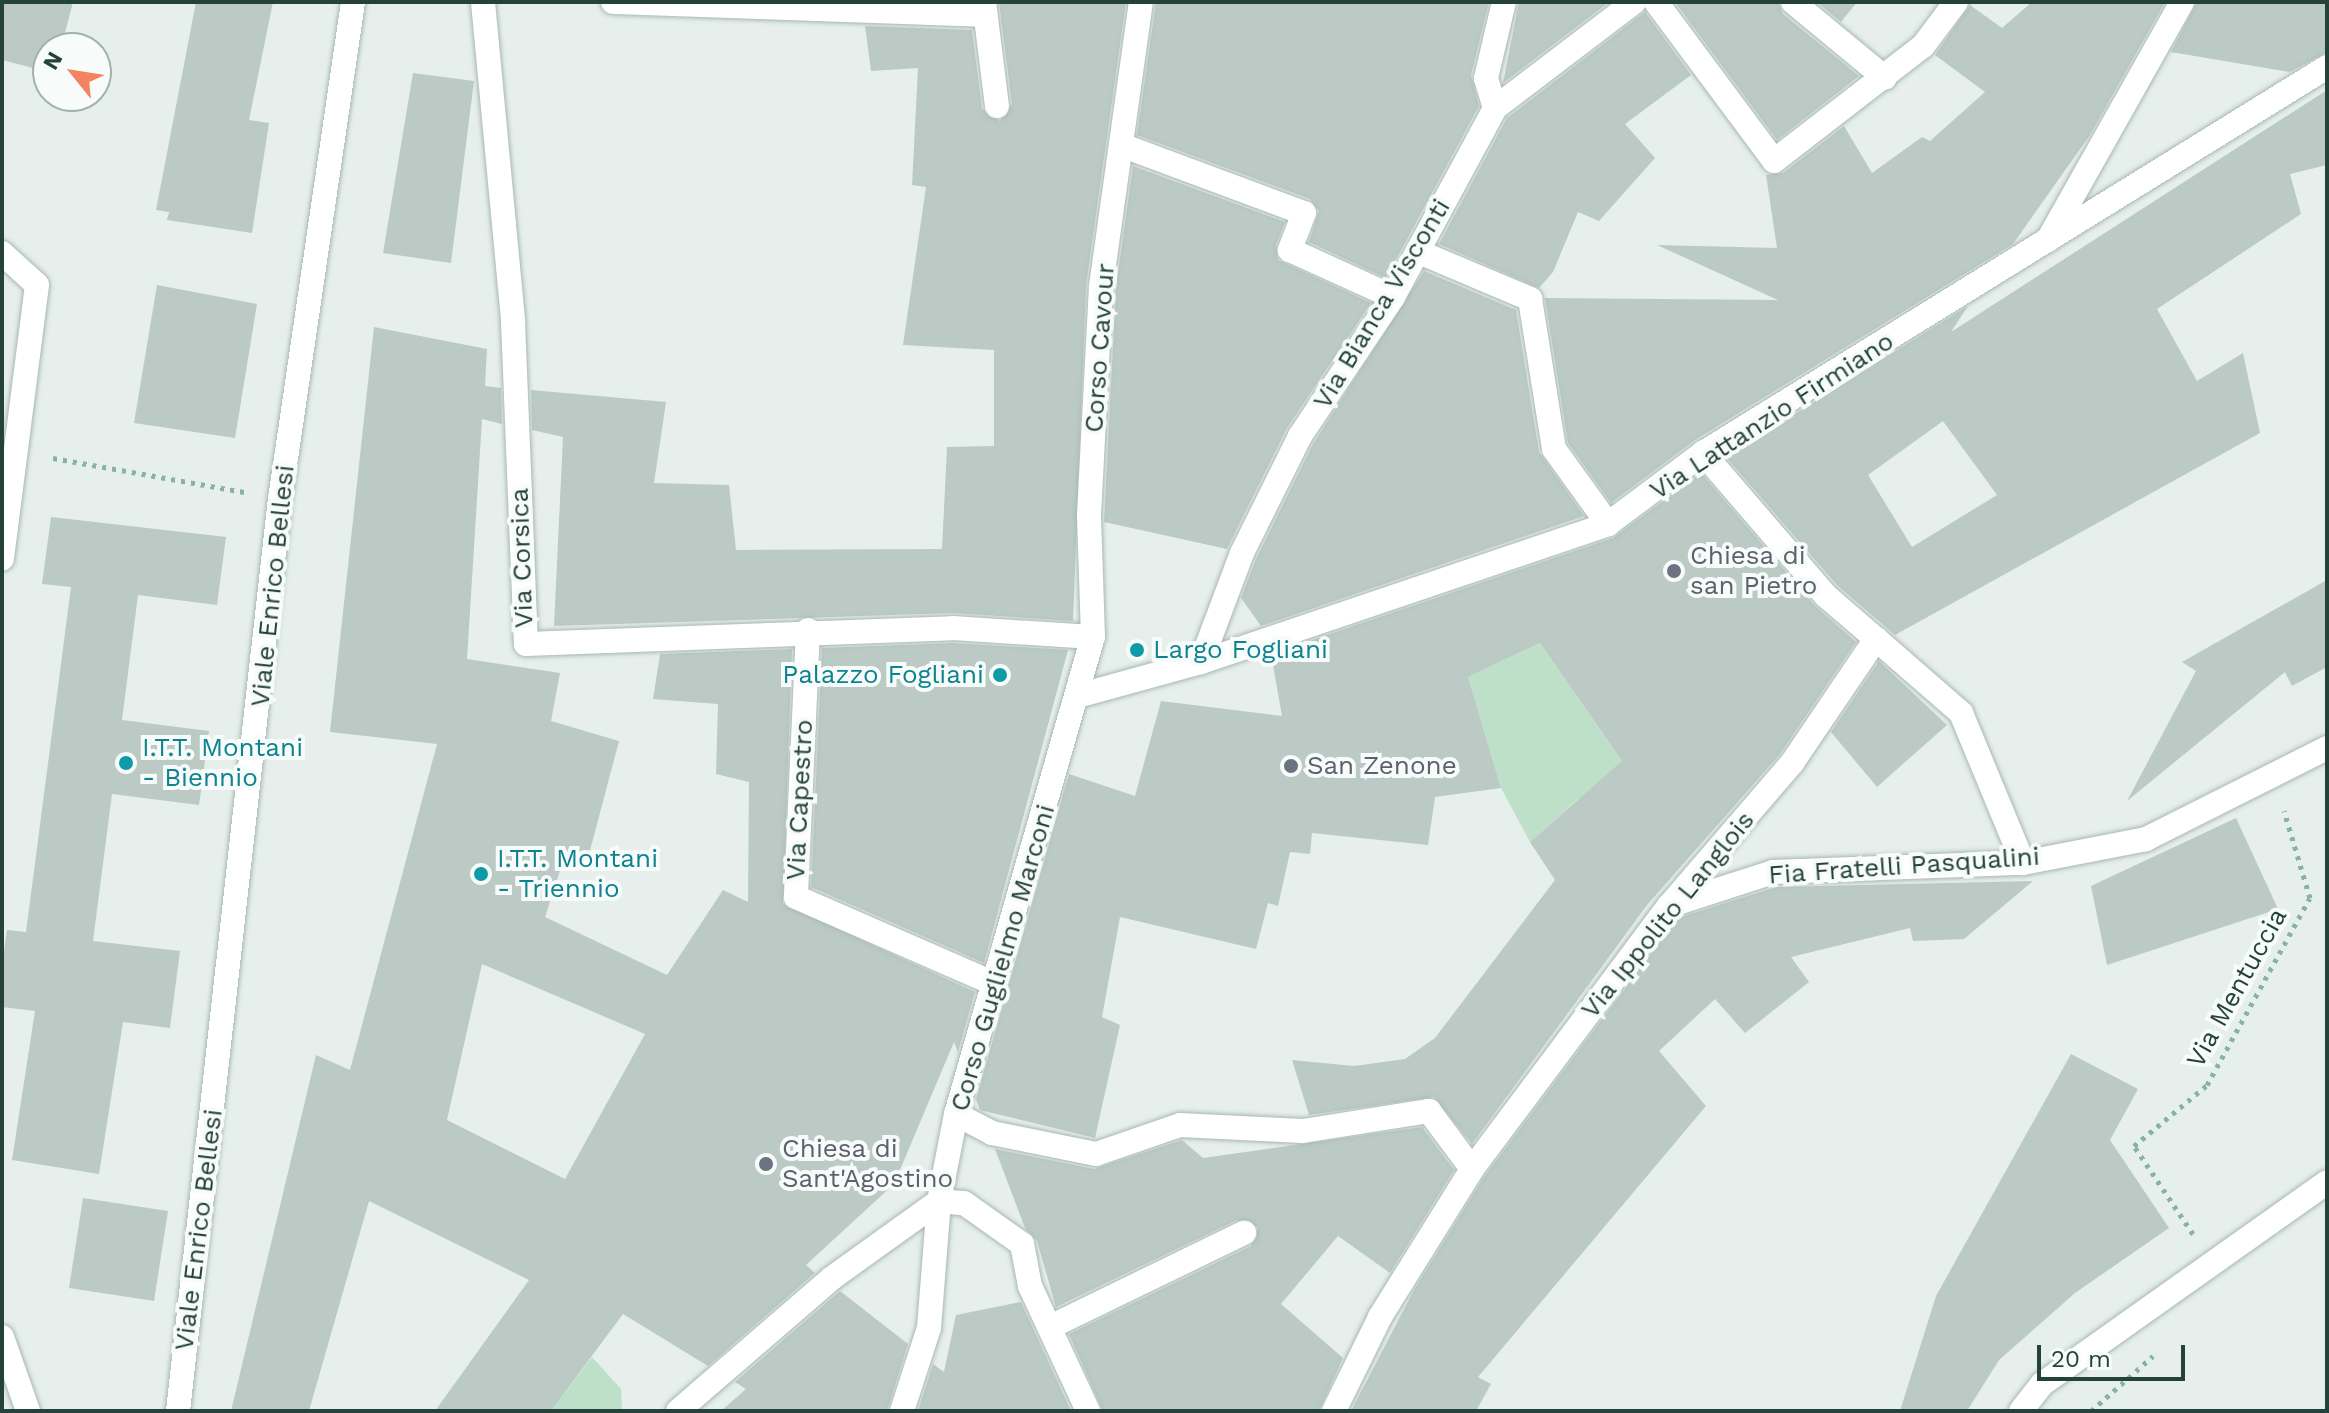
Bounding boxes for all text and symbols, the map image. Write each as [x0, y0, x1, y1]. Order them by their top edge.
north arrow [32, 32, 112, 112]
text: N [38, 47, 67, 74]
street label: Via Bianca Visconti [1306, 192, 1458, 416]
street label: Corso Cavour [1079, 262, 1121, 434]
street label: Via Lattanzio Firmiano [1644, 325, 1900, 507]
street label: Viale Enrico Bellesi [245, 464, 301, 708]
street label: Via Corsica [504, 487, 540, 629]
place label: Chiesa di san Pietro [1690, 540, 1817, 602]
marker: Chiesa di san Pietro [1665, 562, 1683, 580]
place label: Largo Fogliani [1153, 634, 1328, 666]
marker: Largo Fogliani [1128, 641, 1146, 659]
place label: Palazzo Fogliani [782, 659, 984, 691]
marker: Palazzo Fogliani [991, 666, 1009, 684]
street label: Via Capestro [780, 718, 820, 882]
place label: I.T.T. Montani - Biennio [142, 732, 303, 794]
place label: San Zenone [1307, 750, 1457, 782]
marker: I.T.T. Montani - Biennio [117, 754, 135, 772]
marker: San Zenone [1282, 757, 1300, 775]
street label: Corso Guglielmo Marconi [944, 801, 1062, 1115]
street label: Via Ippolito Langlois [1575, 805, 1761, 1025]
street label: Fia Fratelli Pasqualini [1767, 841, 2041, 891]
place label: I.T.T. Montani - Triennio [497, 843, 658, 904]
marker: I.T.T. Montani - Triennio [472, 865, 490, 883]
street label: Via Mentuccia [2180, 903, 2294, 1073]
street label: Viale Enrico Bellesi [169, 1107, 229, 1353]
place label: Chiesa di Sant'Agostino [782, 1133, 953, 1194]
marker: Chiesa di Sant'Agostino [757, 1155, 775, 1173]
scale bar [2041, 1329, 2189, 1379]
text: 20 m [2051, 1345, 2111, 1373]

